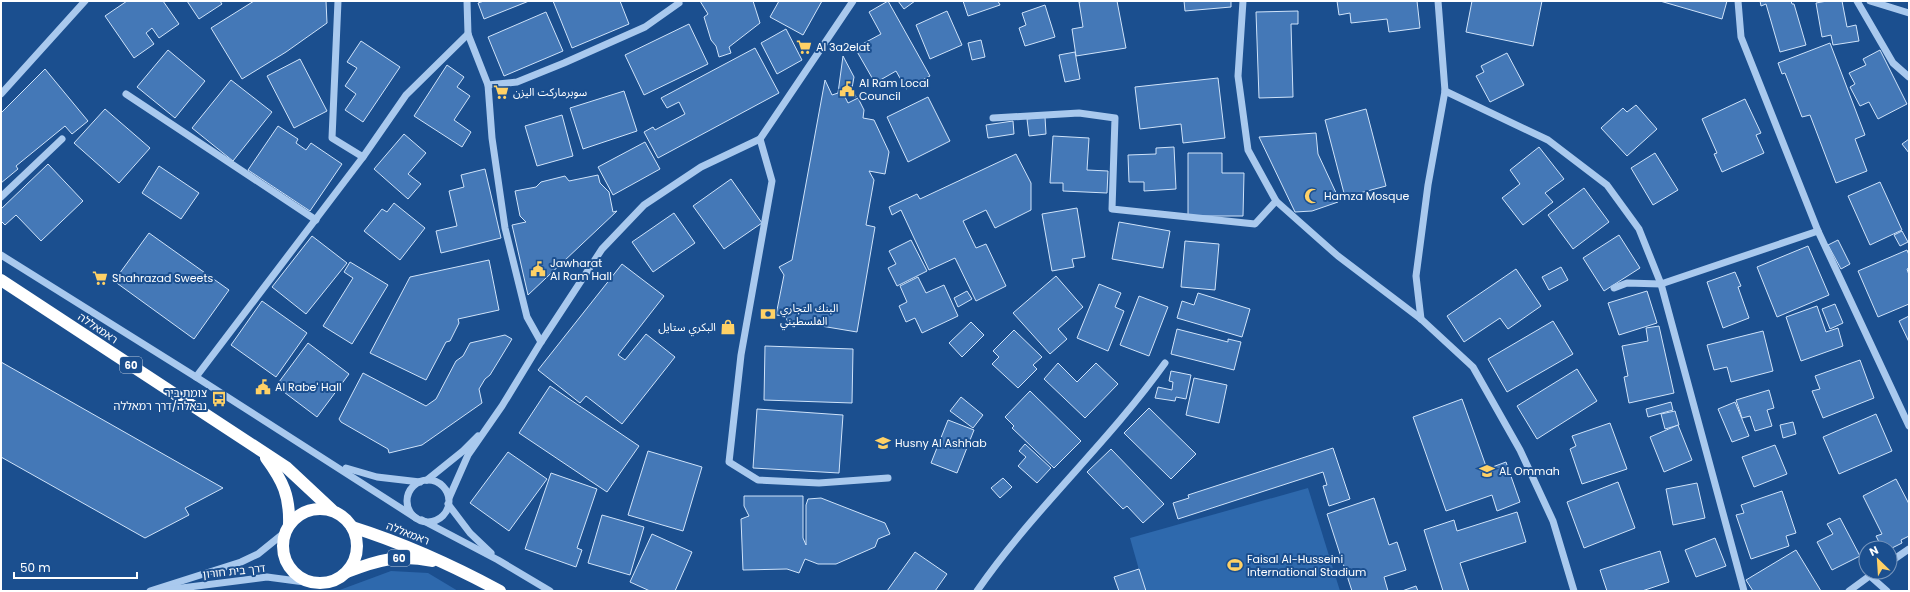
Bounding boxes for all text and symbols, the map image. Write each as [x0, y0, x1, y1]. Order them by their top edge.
supermarket icon: Al 3a2elat [795, 38, 813, 56]
place label: Al 3a2elat [816, 39, 870, 55]
place label: Al Ram Local Council [859, 75, 929, 104]
public building icon: Al Ram Local Council [838, 80, 856, 98]
supermarket icon: سوبرماركت اليزن [492, 83, 510, 101]
place label: سوبرماركت اليزن [513, 84, 588, 100]
mosque icon: Hamza Mosque [1303, 187, 1321, 205]
place label: Hamza Mosque [1324, 188, 1409, 204]
place label: Jawharat Al Ram Hall [550, 255, 612, 284]
public building icon: Jawharat Al Ram Hall [529, 260, 547, 278]
supermarket icon: Shahrazad Sweets [91, 269, 109, 287]
place label: Shahrazad Sweets [112, 270, 213, 286]
place label: البنك التجاري الفلسطيني [780, 300, 838, 331]
bank icon: البنك التجاري الفلسطيني [759, 305, 777, 323]
street label: ראמאללה [75, 309, 121, 347]
shop icon: البكري ستايل [719, 318, 737, 336]
place label: البكري ستايل [658, 319, 716, 337]
road number: 60 [120, 357, 142, 373]
public building icon: Al Rabe' Hall [254, 378, 272, 396]
place label: Al Rabe' Hall [275, 379, 342, 395]
place label: צומת ביר נבאלה/דרך רמאללה [114, 385, 207, 414]
bus stop icon: צומת ביר נבאלה/דרך רמאללה [210, 390, 228, 408]
school or university icon: Husny Al Ashhab [874, 434, 892, 452]
place label: Husny Al Ashhab [895, 435, 987, 451]
school or university icon: AL Ommah [1478, 462, 1496, 480]
place label: AL Ommah [1499, 463, 1560, 479]
street label: ראמאללה [384, 517, 432, 549]
north arrow [1858, 540, 1898, 580]
text: N [1867, 542, 1881, 560]
road number: 60 [388, 550, 410, 566]
place label: Faisal Al-Husseini International Stadium [1247, 551, 1366, 580]
scale bar [14, 554, 137, 580]
sports icon: Faisal Al-Husseini International Stadium [1226, 556, 1244, 574]
text: 50 m [20, 559, 51, 576]
street label: דרך בית חורון [202, 560, 266, 582]

